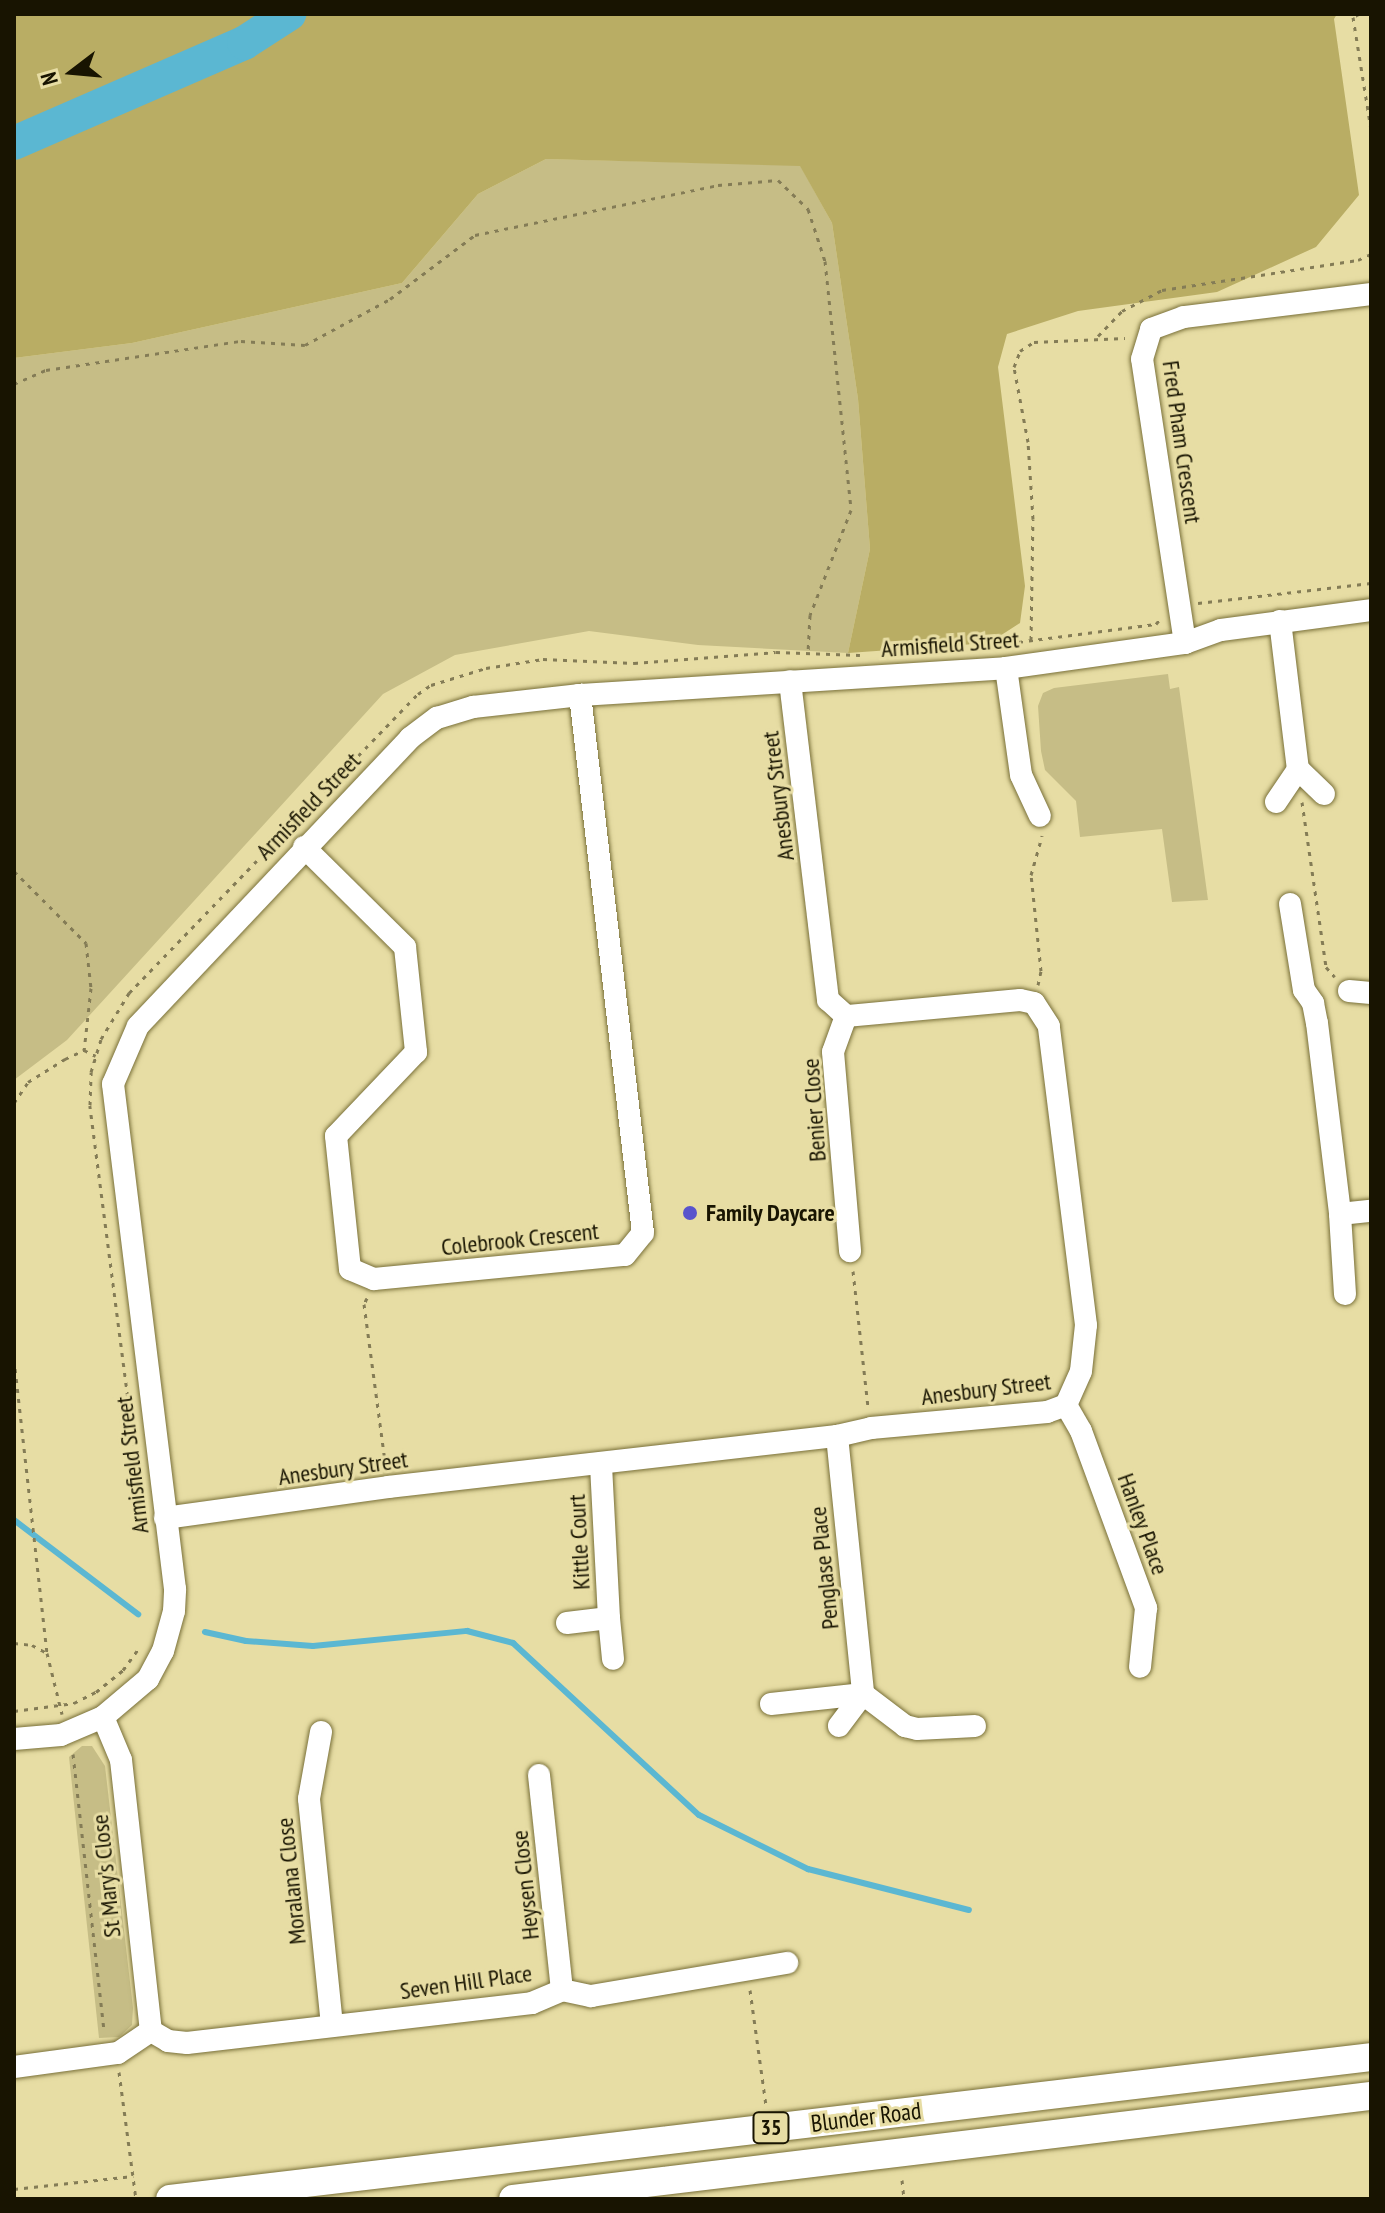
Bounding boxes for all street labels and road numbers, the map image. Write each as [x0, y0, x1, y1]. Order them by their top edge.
street label: Fred Pham Crescent [1156, 359, 1208, 525]
street label: Armisfield Street [880, 625, 1020, 663]
street label: Anesbury Street [756, 729, 800, 863]
street label: Armisfield Street [250, 746, 366, 866]
street label: Benier Close [796, 1057, 832, 1163]
street label: Colebrook Crescent [440, 1216, 600, 1262]
street label: Anesbury Street [919, 1367, 1053, 1411]
street label: Armisfield Street [109, 1395, 155, 1535]
street label: Anesbury Street [276, 1445, 410, 1491]
street label: Hanley Place [1111, 1469, 1175, 1579]
street label: Kittle Court [562, 1493, 596, 1591]
street label: Penglase Place [803, 1505, 845, 1631]
street label: St Mary's Close [85, 1813, 127, 1939]
street label: Moralana Close [270, 1816, 312, 1946]
street label: Heysen Close [505, 1829, 545, 1941]
street label: Seven Hill Place [398, 1958, 534, 2006]
street label: Blunder Road [809, 2096, 923, 2138]
road number: 35 [751, 2110, 791, 2146]

